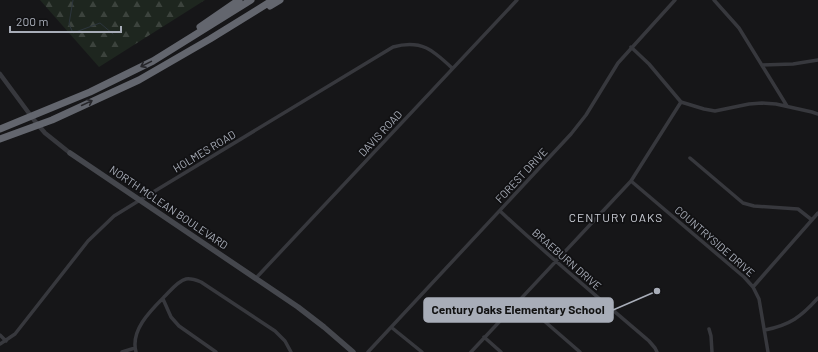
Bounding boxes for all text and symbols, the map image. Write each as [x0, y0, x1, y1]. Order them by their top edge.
scale bar [10, 8, 121, 34]
text: 200 m [16, 14, 48, 28]
one-way arrow [140, 61, 152, 69]
one-way arrow [81, 99, 93, 106]
street label: DAVIS ROAD [356, 107, 405, 159]
street label: HOLMES ROAD [170, 127, 238, 175]
street label: FOREST DRIVE [492, 145, 550, 205]
street label: NORTH MCLEAN BOULEVARD [107, 162, 231, 252]
street label: COUNTRYSIDE DRIVE [672, 203, 758, 279]
district label: CENTURY OAKS [569, 210, 663, 224]
street label: BRAEBURN DRIVE [530, 226, 604, 293]
callout: Century Oaks Elementary School [424, 298, 613, 322]
text: Century Oaks Elementary School [431, 302, 605, 316]

